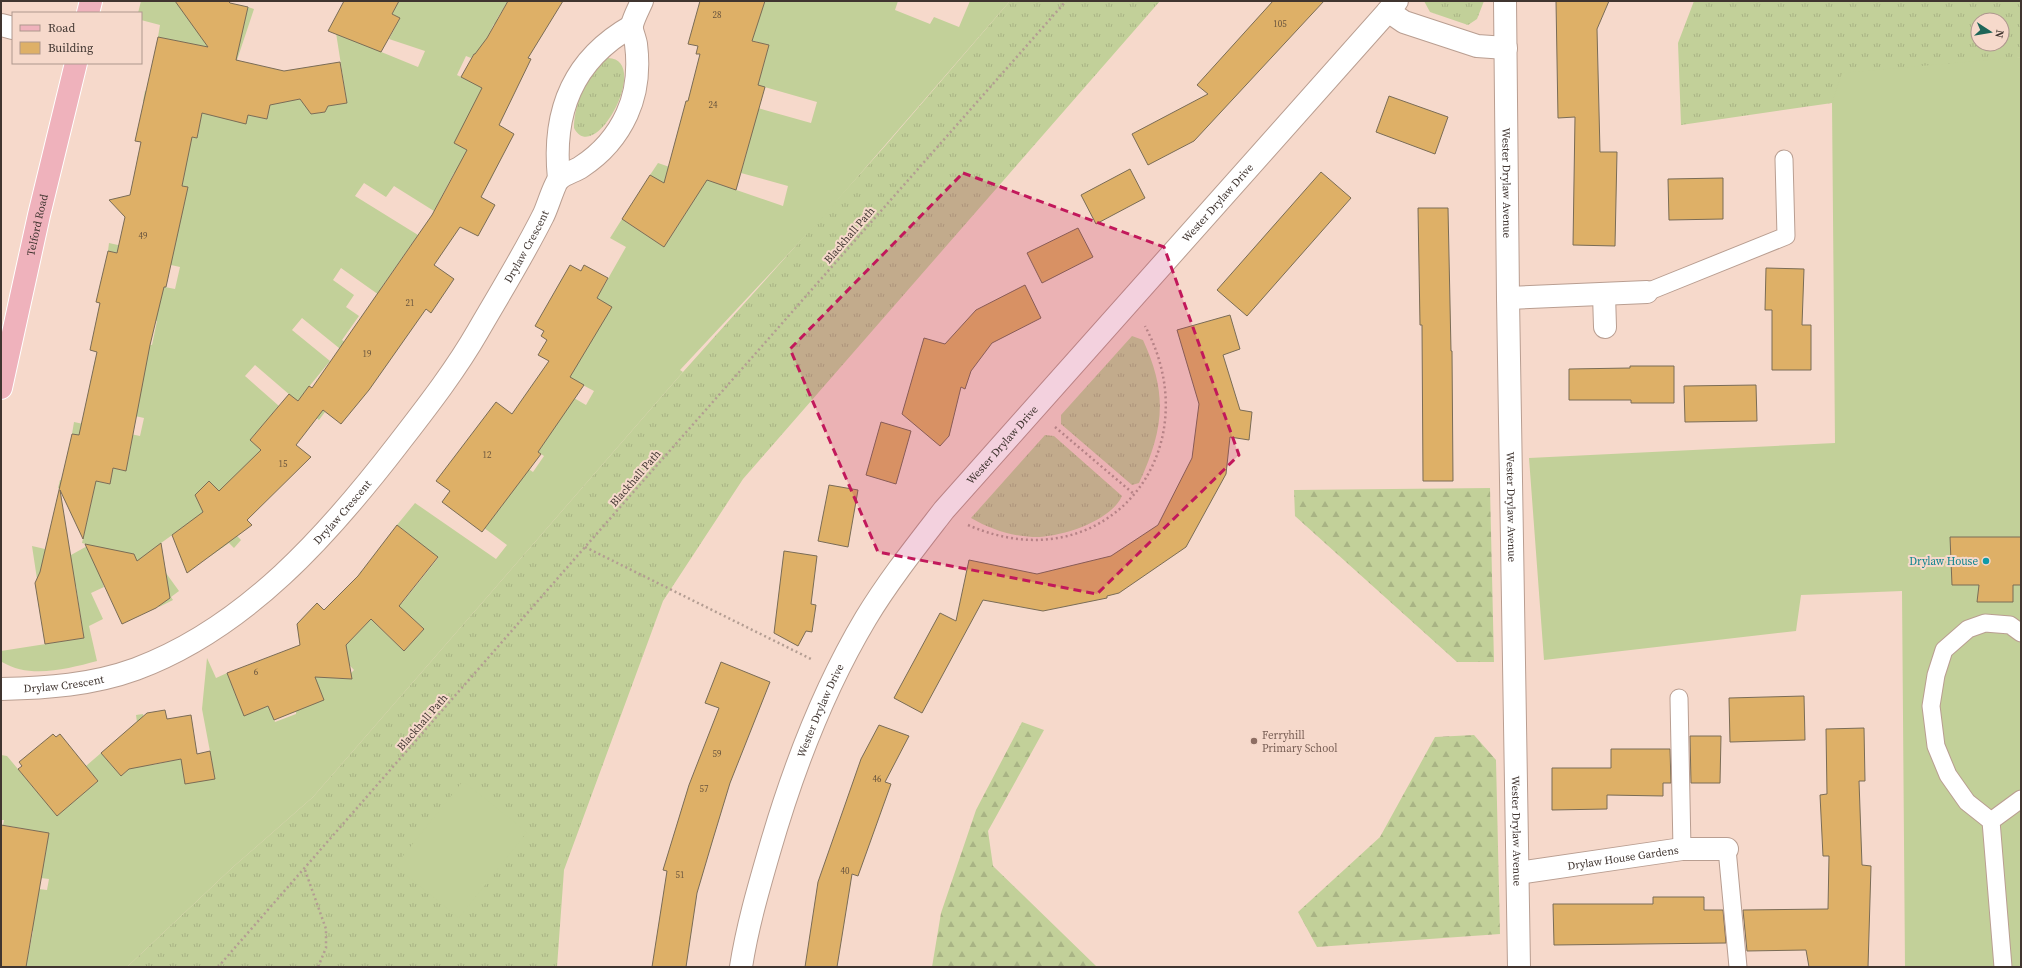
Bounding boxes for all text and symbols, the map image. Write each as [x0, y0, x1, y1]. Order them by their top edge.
house number: 28 [712, 9, 722, 21]
legend [12, 12, 142, 64]
north arrow [1970, 12, 2010, 52]
house number: 105 [1273, 18, 1287, 30]
text: Road [48, 20, 75, 36]
text: N [1991, 28, 2007, 39]
text: Building [48, 40, 93, 56]
house number: 24 [708, 99, 718, 111]
street label: Wester Drylaw Avenue [1498, 128, 1514, 239]
street label: Wester Drylaw Drive [1179, 160, 1257, 246]
street label: Telford Road [23, 192, 52, 257]
street label: Blackhall Path [821, 204, 878, 267]
street label: Drylaw Crescent [501, 208, 553, 286]
house number: 49 [138, 230, 148, 242]
house number: 21 [405, 297, 415, 309]
house number: 19 [362, 348, 372, 360]
street label: Wester Drylaw Drive [963, 402, 1042, 488]
street label: Blackhall Path [607, 447, 664, 510]
house number: 12 [482, 449, 492, 461]
street label: Wester Drylaw Avenue [1503, 452, 1519, 563]
house number: 15 [278, 458, 288, 470]
street label: Drylaw Crescent [310, 477, 375, 548]
place label: Drylaw House [1909, 554, 1978, 569]
marker: Drylaw House [1981, 556, 1991, 566]
street label: Wester Drylaw Drive [794, 661, 848, 760]
house number: 6 [254, 666, 259, 678]
street label: Drylaw Crescent [23, 672, 106, 696]
street label: Blackhall Path [394, 691, 451, 754]
place label: Ferryhill Primary School [1262, 728, 1337, 756]
marker: Ferryhill Primary School [1249, 736, 1259, 746]
house number: 59 [712, 748, 722, 760]
house number: 46 [872, 773, 882, 785]
street label: Wester Drylaw Avenue [1508, 776, 1525, 887]
house number: 57 [699, 783, 709, 795]
street label: Drylaw House Gardens [1566, 843, 1680, 874]
house number: 40 [840, 865, 850, 877]
house number: 51 [675, 869, 685, 881]

